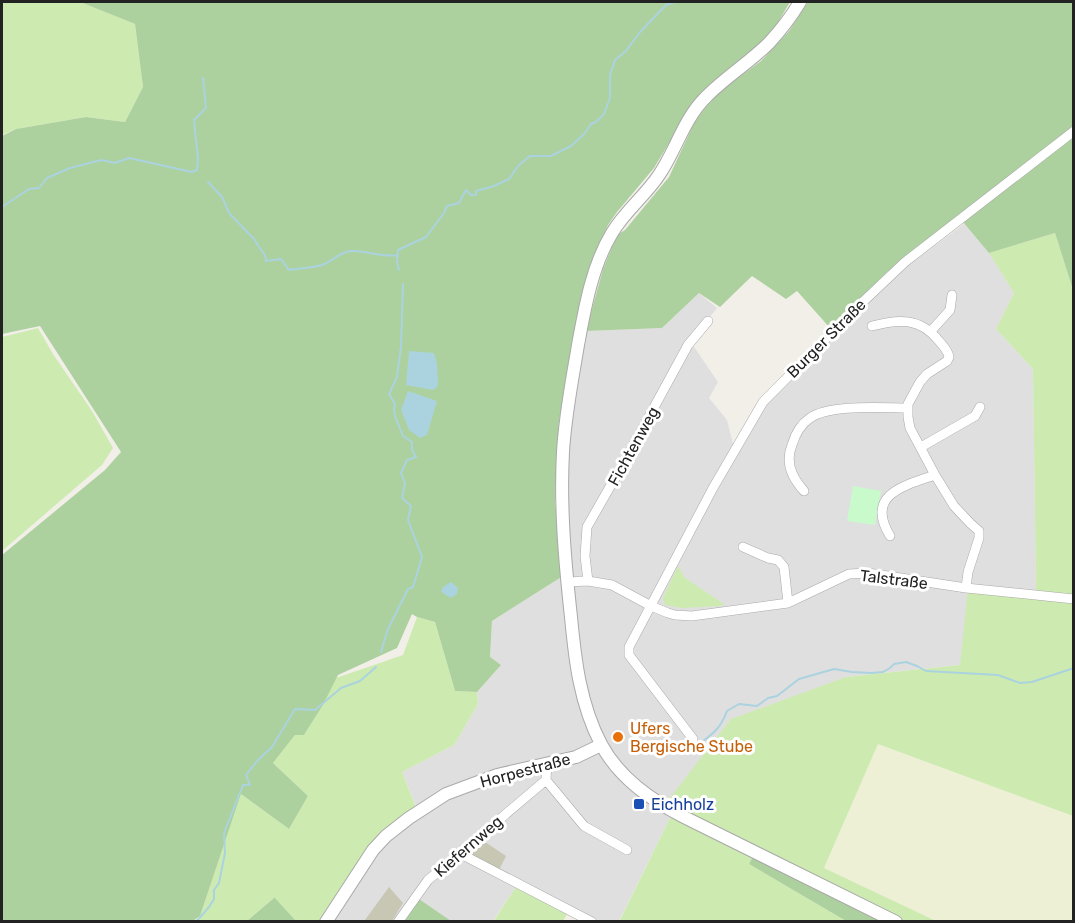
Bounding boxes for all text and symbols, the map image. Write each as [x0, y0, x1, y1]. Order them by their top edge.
street label: Burger Straße [783, 295, 870, 382]
street label: Fichtenweg [604, 403, 663, 489]
street label: Talstraße [859, 566, 929, 593]
place label: Ufers Bergische Stube [630, 719, 753, 756]
marker: Ufers Bergische Stube [611, 730, 625, 744]
street label: Horpestraße [478, 749, 572, 792]
place label: Eichholz [651, 795, 714, 814]
marker: Eichholz [632, 797, 646, 811]
street label: Kiefernweg [430, 812, 506, 881]

